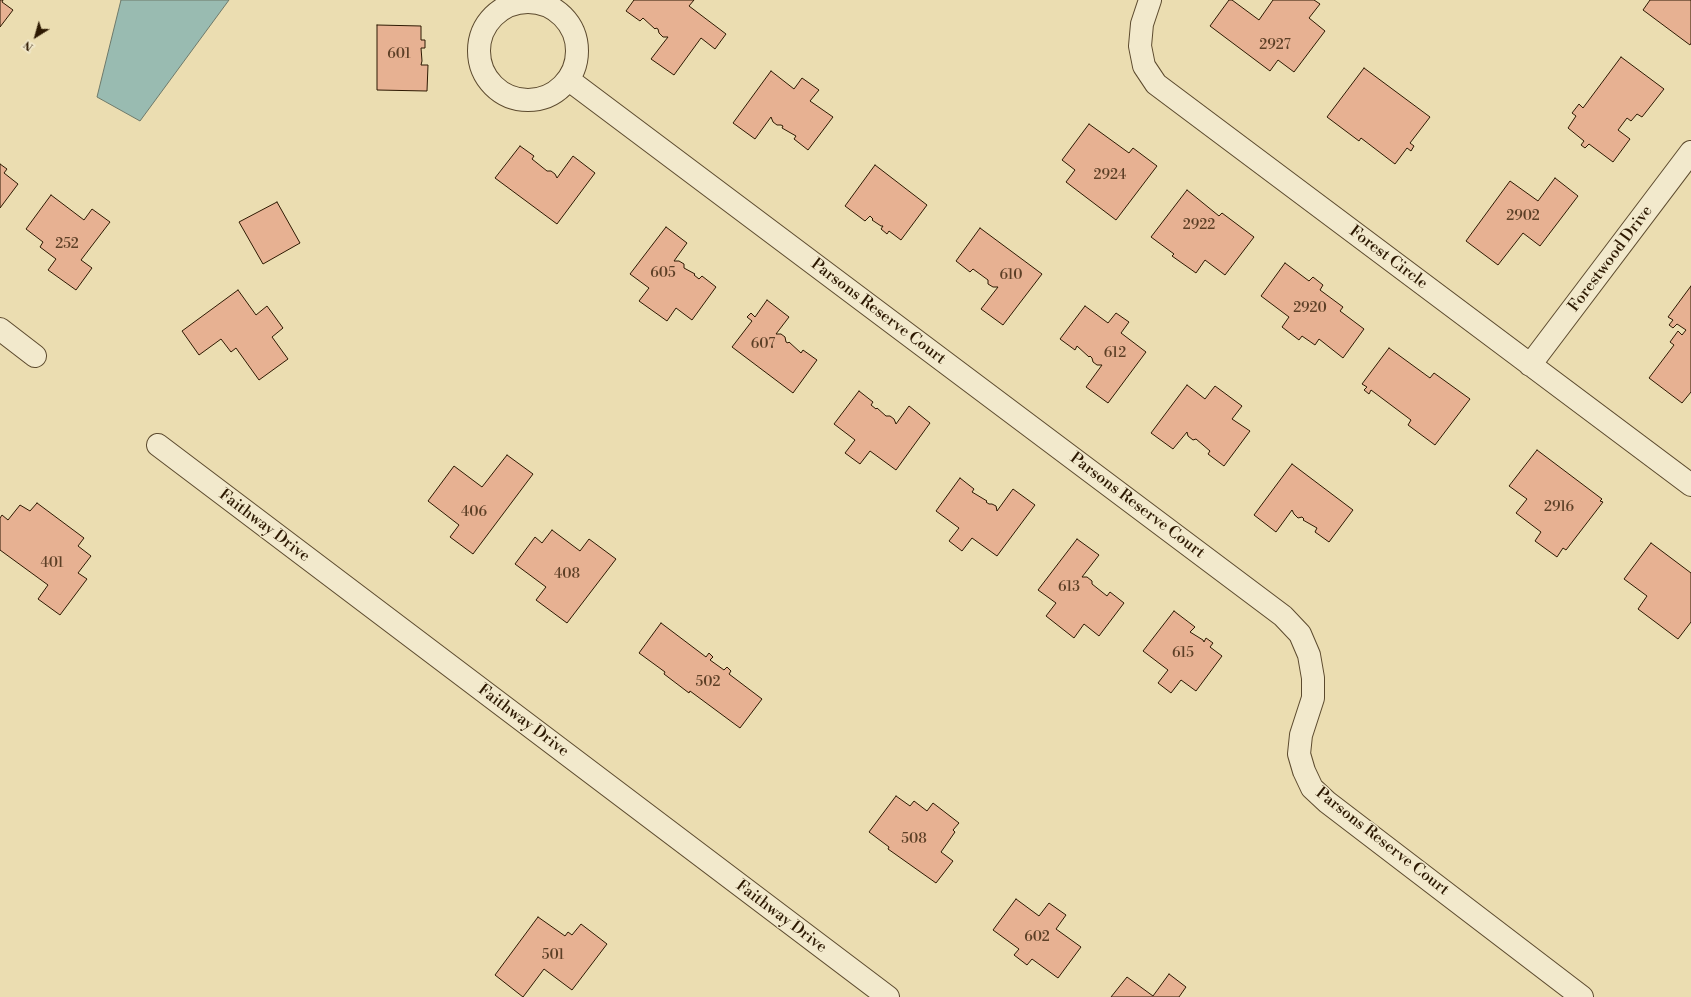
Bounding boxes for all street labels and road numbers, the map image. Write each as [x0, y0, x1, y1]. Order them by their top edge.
street label: Forestwood Drive [1565, 202, 1657, 316]
street label: Forest Circle [1345, 222, 1431, 294]
street label: Parsons Reserve Court [807, 255, 949, 369]
street label: Parsons Reserve Court [1066, 449, 1208, 563]
street label: Faithway Drive [215, 486, 313, 566]
street label: Faithway Drive [474, 681, 572, 761]
street label: Parsons Reserve Court [1312, 784, 1452, 900]
street label: Faithway Drive [732, 877, 830, 957]

